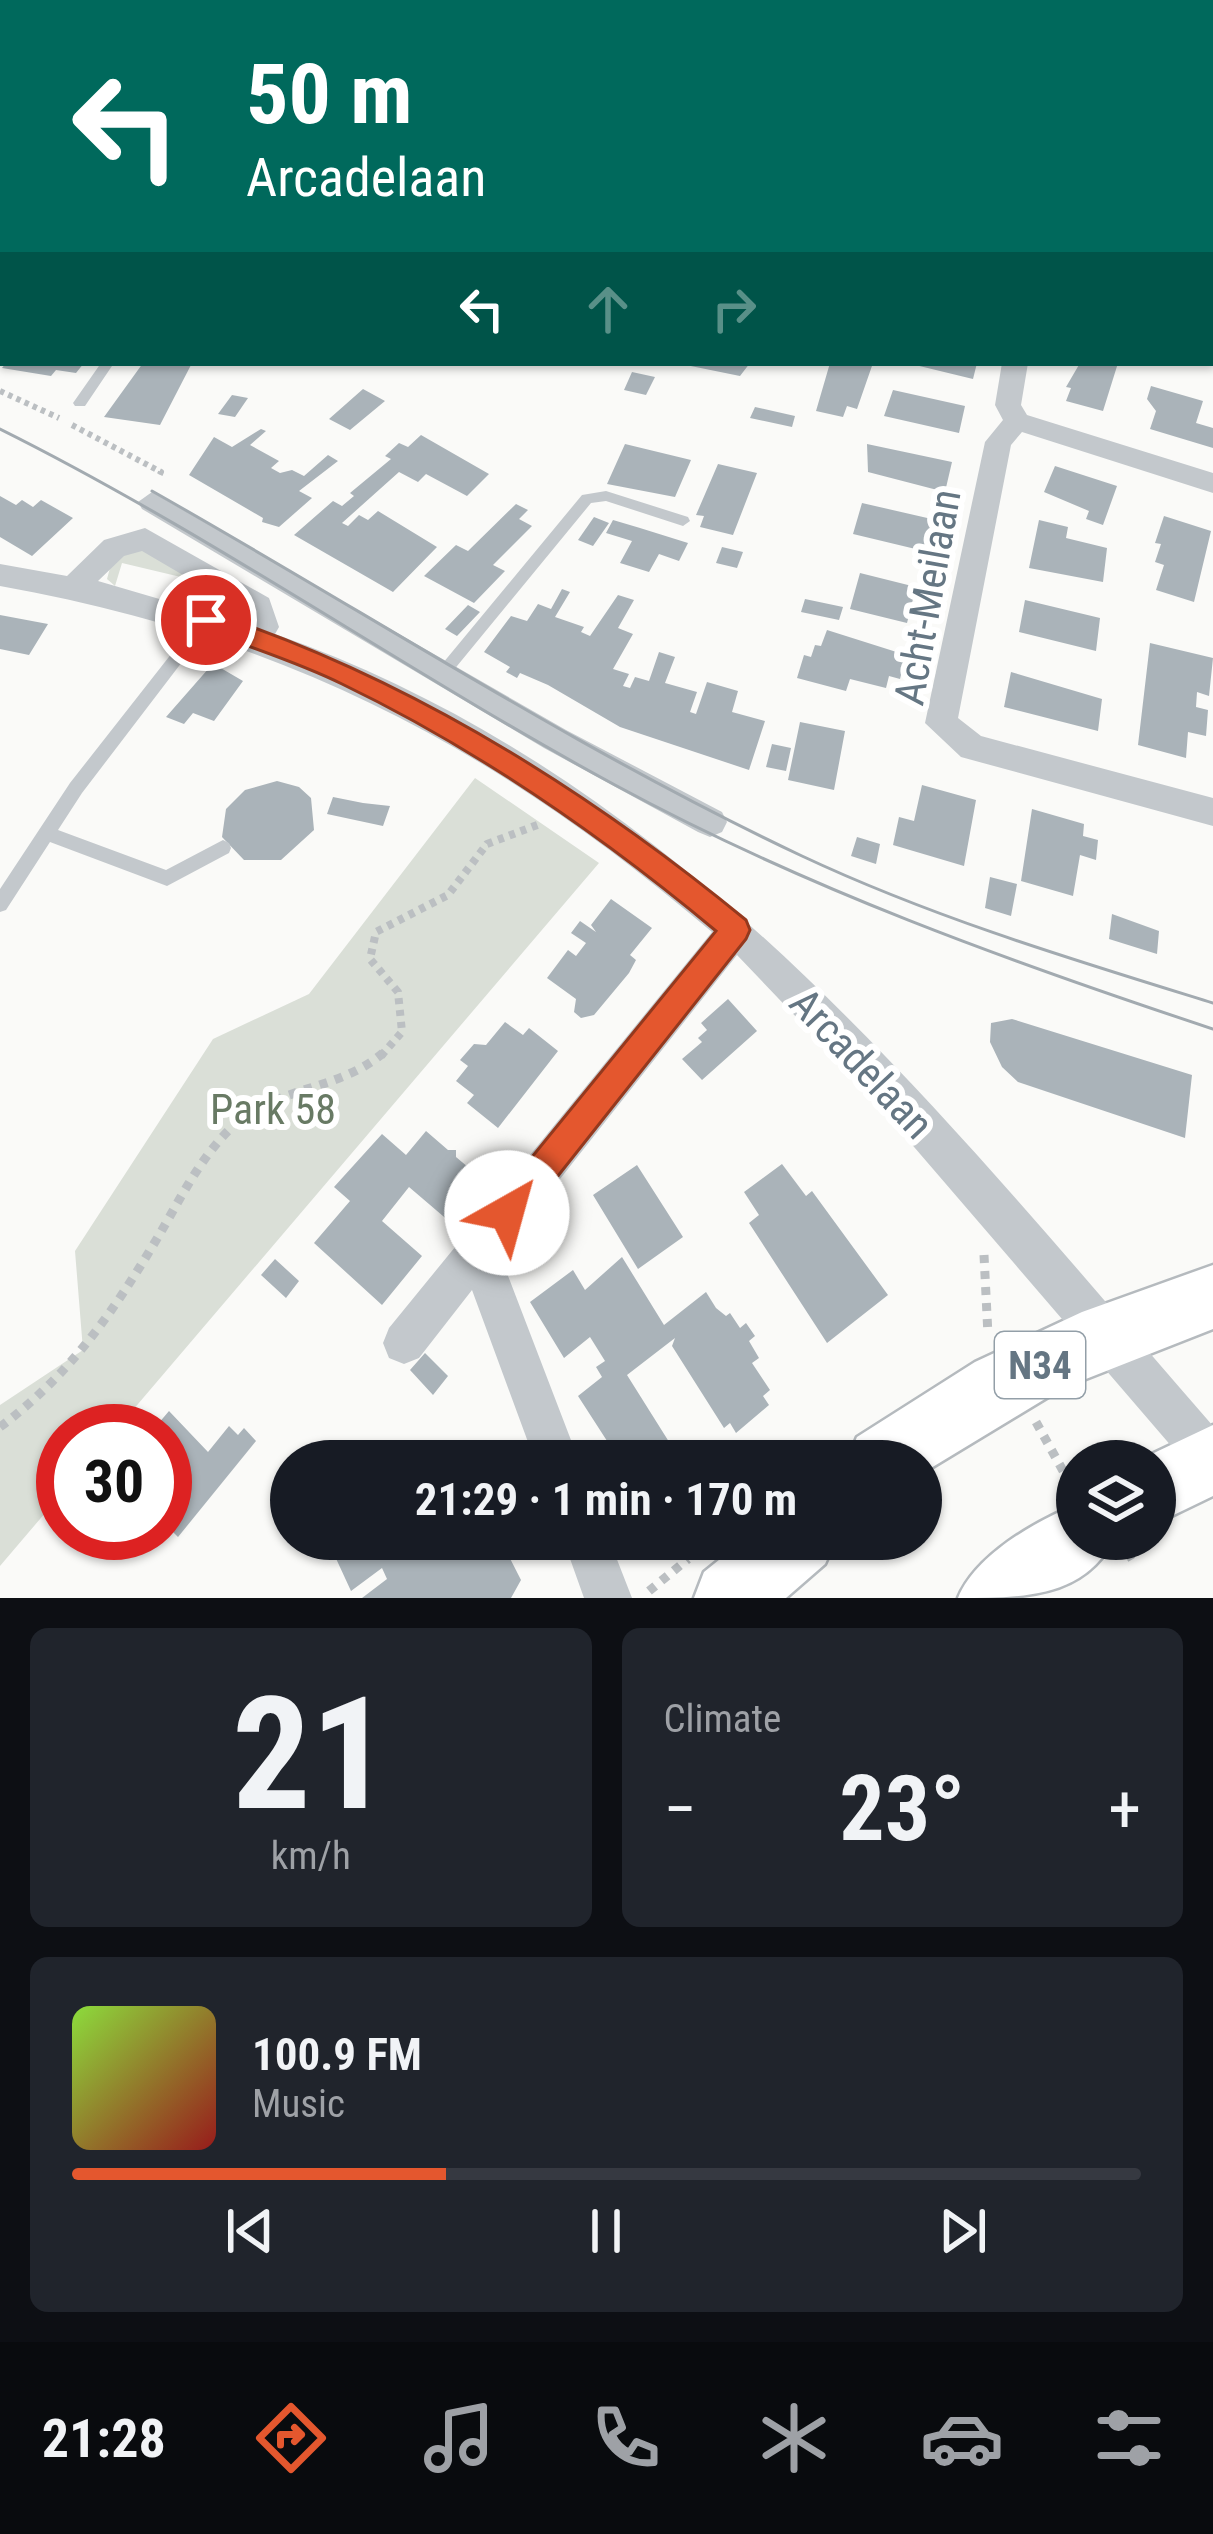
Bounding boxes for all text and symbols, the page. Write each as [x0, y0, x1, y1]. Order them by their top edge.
text: 50 m [246, 45, 413, 144]
icon: left [48, 48, 204, 204]
text: Arcadelaan [246, 146, 486, 209]
icon: left [449, 276, 515, 342]
icon: ahead [575, 276, 641, 342]
icon: right [701, 276, 767, 342]
street label: Acht-Meilaan [884, 485, 971, 709]
pin [155, 569, 257, 671]
icon: arrive [173, 587, 239, 653]
street label: Arcadelaan [780, 978, 943, 1148]
park label: Park 58 [210, 1085, 336, 1134]
position arrow [444, 1150, 570, 1276]
road number: N34 [995, 1332, 1085, 1398]
speed limit sign: 30 [36, 1404, 192, 1560]
map controls [1056, 1440, 1176, 1560]
button: layers [1056, 1440, 1176, 1560]
text: 21:29 · 1 min · 170 m [415, 1473, 797, 1526]
text: 21 [232, 1663, 390, 1846]
text: Climate [664, 1696, 781, 1742]
text: 23° [839, 1757, 965, 1862]
text: − [664, 1771, 697, 1848]
text: + [1108, 1771, 1141, 1848]
text: km/h [271, 1833, 351, 1879]
text: 100.9 FM [252, 2028, 422, 2081]
text: Music [252, 2081, 345, 2127]
icon: previous [217, 2198, 283, 2264]
icon: pause [573, 2198, 639, 2264]
icon: next [930, 2198, 996, 2264]
icon: directions [249, 2396, 333, 2480]
icon: music [417, 2396, 501, 2480]
icon: phone [584, 2396, 668, 2480]
icon: climate [752, 2396, 836, 2480]
icon: car [920, 2396, 1004, 2480]
icon: filters [1087, 2396, 1171, 2480]
text: 21:28 [42, 2407, 166, 2470]

